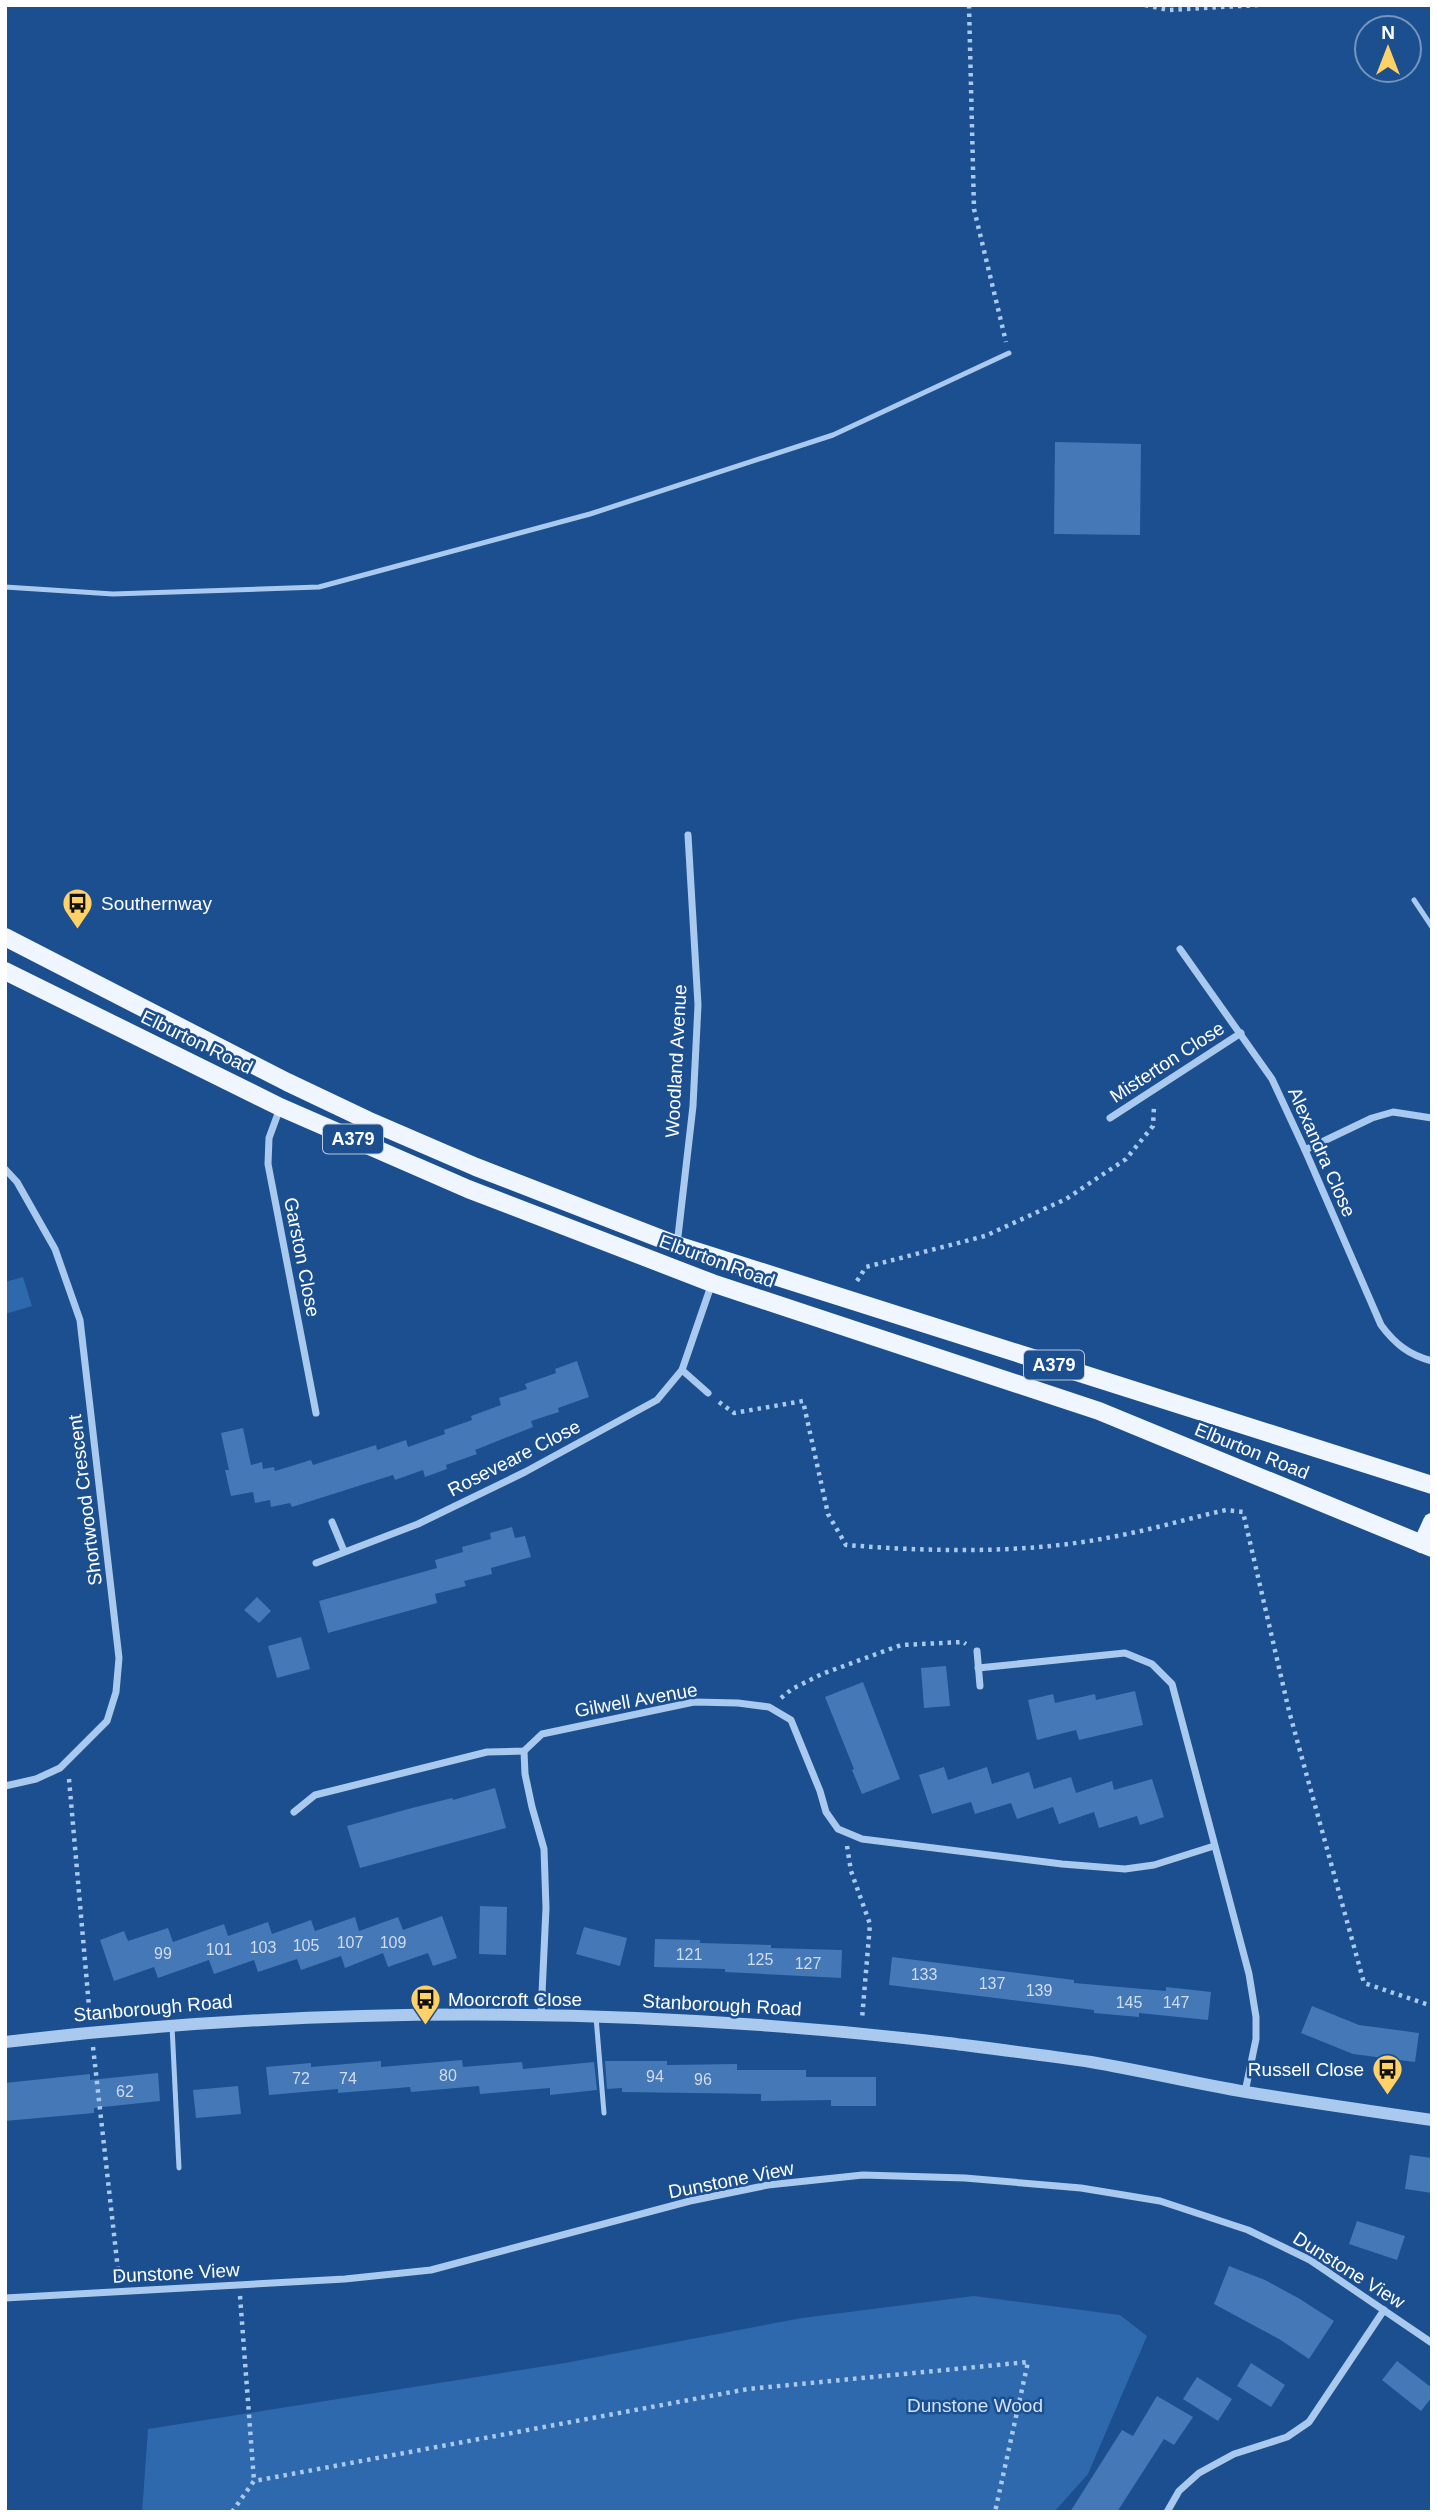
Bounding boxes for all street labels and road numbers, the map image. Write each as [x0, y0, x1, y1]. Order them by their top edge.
street label: Woodland Avenue [661, 984, 691, 1138]
street label: Elburton Road [138, 1006, 256, 1078]
street label: Misterton Close [1106, 1017, 1228, 1107]
street label: Alexandra Close [1284, 1084, 1360, 1220]
road number: A379 [323, 1124, 383, 1154]
street label: Garston Close [280, 1195, 324, 1319]
street label: Elburton Road [656, 1230, 778, 1292]
road number: A379 [1024, 1350, 1084, 1380]
street label: Shortwood Crescent [64, 1413, 106, 1587]
street label: Roseveare Close [444, 1416, 584, 1500]
street label: Elburton Road [1192, 1419, 1312, 1483]
street label: Gilwell Avenue [573, 1679, 699, 1721]
street label: Stanborough Road [642, 1990, 802, 2020]
street label: Stanborough Road [73, 1991, 233, 2025]
street label: Dunstone View [666, 2157, 796, 2202]
street label: Dunstone View [1289, 2227, 1409, 2313]
street label: Dunstone View [112, 2259, 240, 2287]

